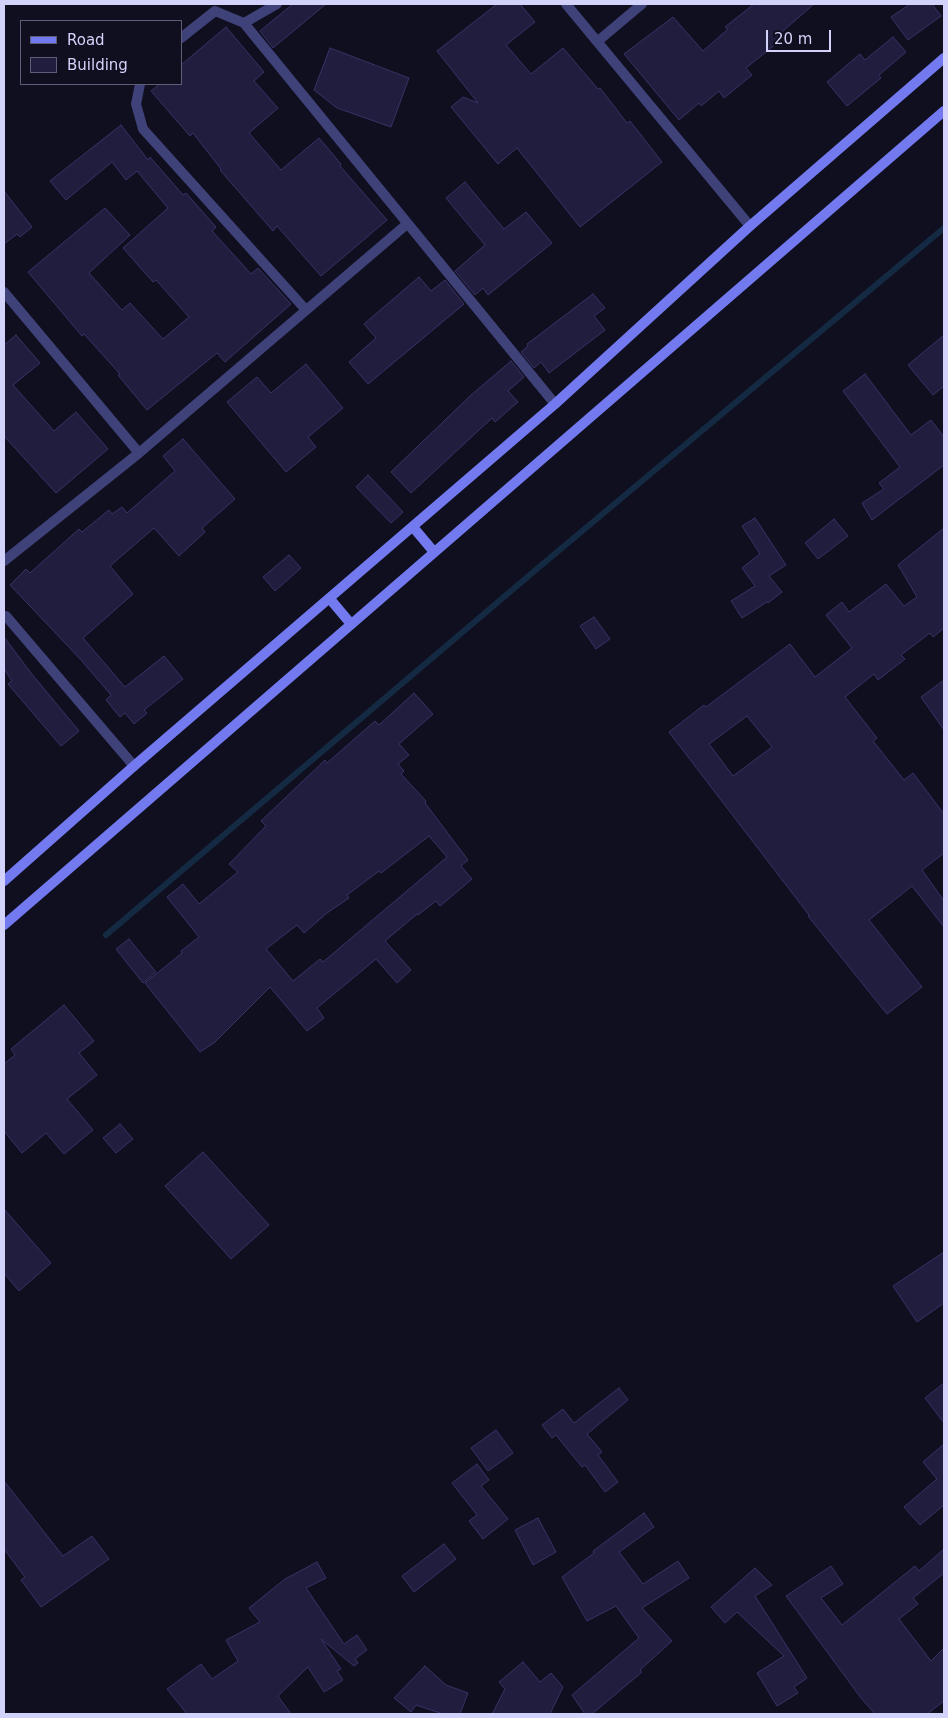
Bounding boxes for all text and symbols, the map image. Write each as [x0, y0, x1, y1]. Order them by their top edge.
legend [20, 20, 182, 85]
scale bar [768, 20, 833, 52]
text: 20 m [774, 30, 812, 48]
text: Road [67, 31, 105, 49]
text: Building [67, 56, 128, 74]

